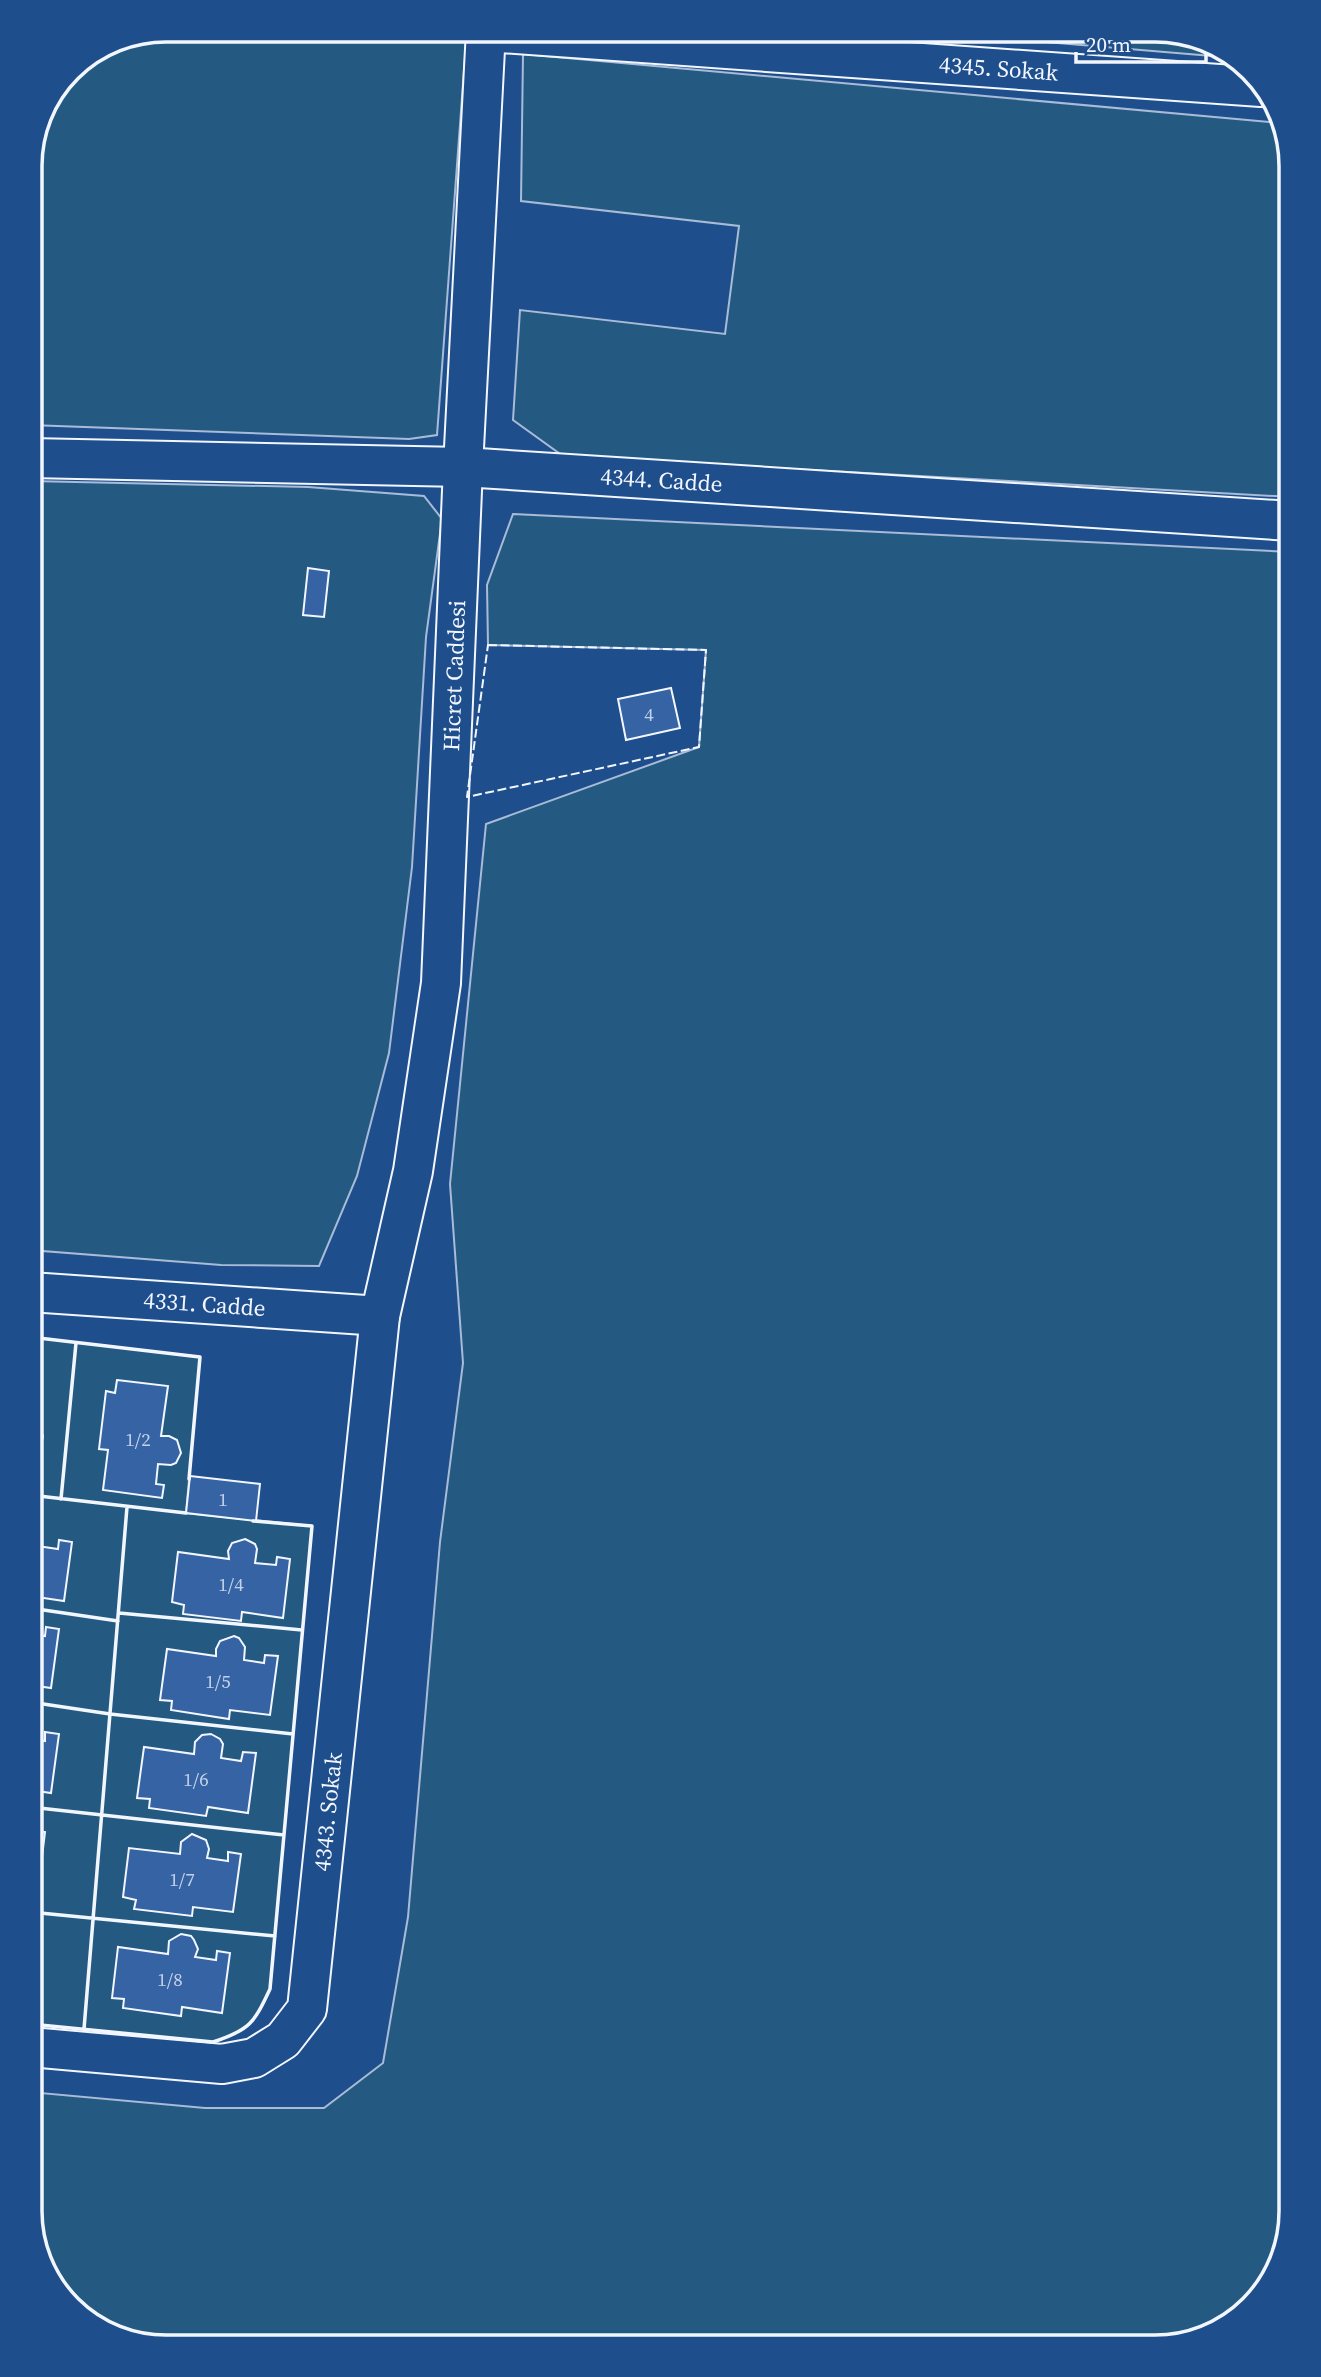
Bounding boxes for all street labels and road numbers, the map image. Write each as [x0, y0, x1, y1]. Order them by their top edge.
street label: 4345. Sokak [938, 48, 1060, 89]
street label: 4344. Cadde [599, 460, 724, 500]
street label: Hicret Caddesi [435, 599, 473, 752]
street label: 4331. Cadde [142, 1284, 267, 1324]
street label: 4343. Sokak [306, 1750, 350, 1873]

